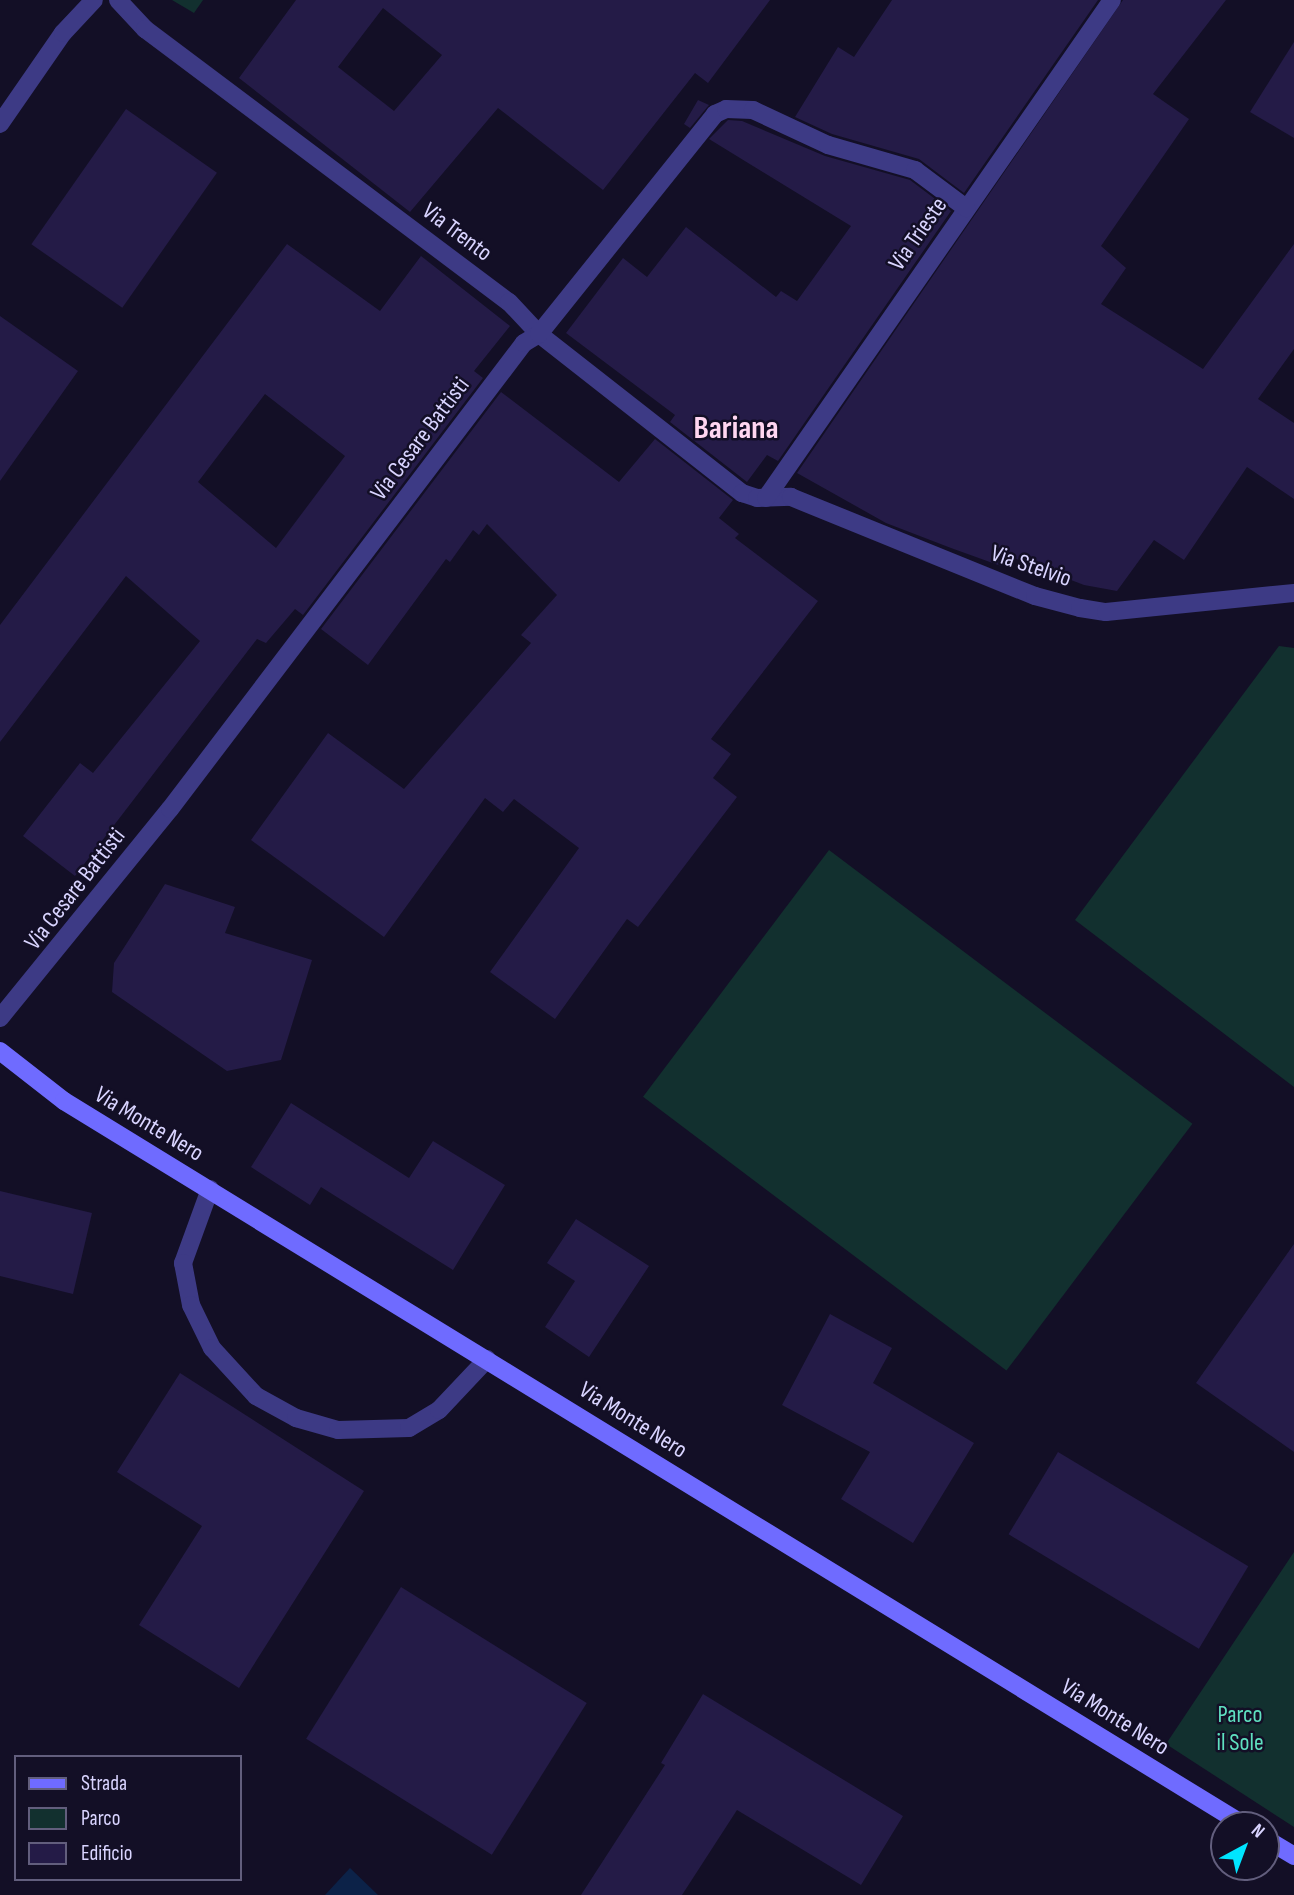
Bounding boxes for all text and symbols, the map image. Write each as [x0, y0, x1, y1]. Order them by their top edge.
street label: Via Trieste [882, 192, 954, 276]
street label: Via Trento [416, 196, 498, 268]
street label: Via Cesare Battisti [364, 372, 476, 506]
district label: Bariana [693, 410, 779, 448]
street label: Via Stelvio [987, 539, 1075, 593]
street label: Via Cesare Battisti [19, 822, 131, 956]
street label: Via Monte Nero [89, 1080, 209, 1168]
street label: Via Monte Nero [574, 1375, 692, 1465]
street label: Via Monte Nero [1056, 1672, 1174, 1762]
park label: Parco il Sole [1216, 1701, 1264, 1757]
legend [14, 1755, 242, 1881]
text: Strada [81, 1771, 127, 1796]
text: Parco [81, 1806, 120, 1831]
north arrow [1210, 1811, 1280, 1881]
text: N [1246, 1819, 1269, 1843]
text: Edificio [81, 1841, 132, 1866]

